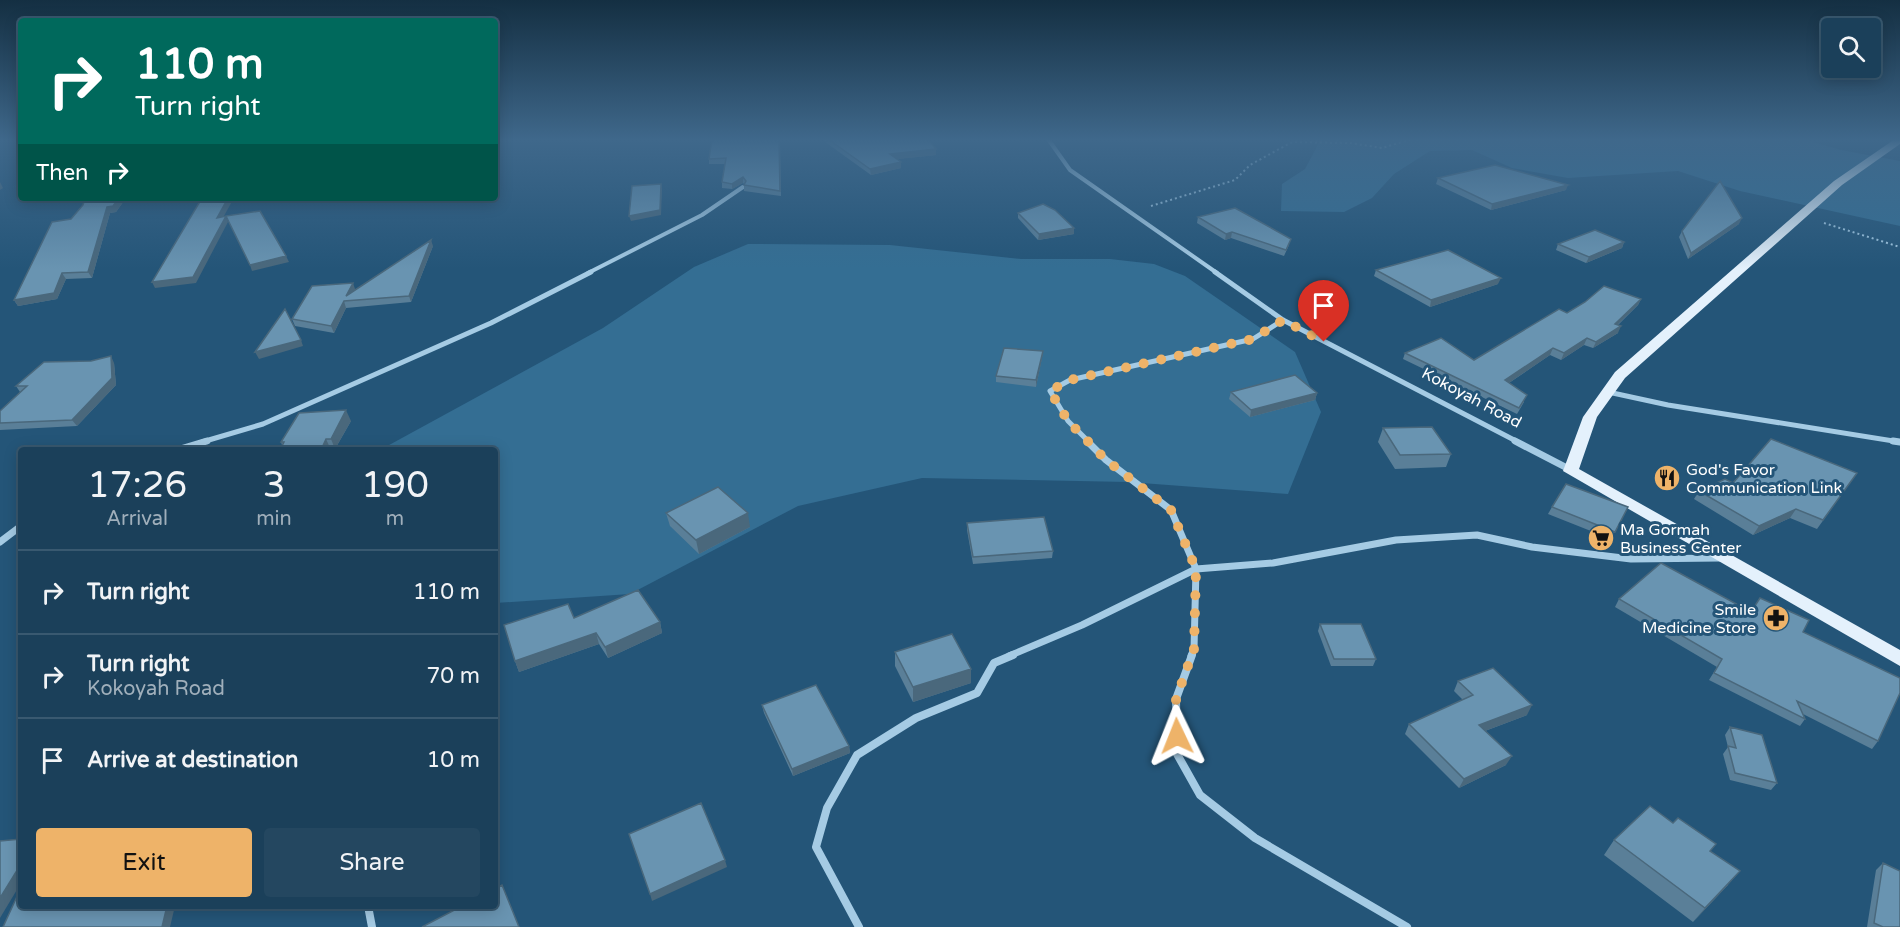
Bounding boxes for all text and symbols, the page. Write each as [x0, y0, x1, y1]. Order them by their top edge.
map controls [1821, 18, 1881, 78]
button: search [1821, 18, 1881, 78]
text: 110 m [135, 39, 264, 90]
icon: right [36, 42, 114, 120]
text: Turn right [135, 90, 261, 123]
icon: right [101, 156, 134, 189]
text: Then [36, 160, 89, 186]
pin [1298, 280, 1349, 342]
icon: arrive [1307, 289, 1340, 322]
street label: Kokoyah Road [1418, 363, 1525, 433]
place label: God's Favor Communication Link [1686, 460, 1842, 498]
restaurant icon: God's Favor Communication Link [1652, 463, 1682, 493]
text: 17:26 [87, 464, 187, 507]
text: 3 [263, 464, 285, 507]
text: 190 [361, 464, 429, 507]
text: Arrival [106, 507, 168, 531]
text: min [256, 507, 292, 531]
text: m [386, 507, 404, 531]
place label: Ma Gormah Business Center [1620, 520, 1742, 558]
supermarket icon: Ma Gormah Business Center [1586, 523, 1616, 553]
icon: right [36, 576, 69, 609]
text: Turn right [87, 579, 189, 605]
text: 110 m [413, 579, 480, 605]
place label: Smile Medicine Store [1642, 600, 1756, 638]
pharmacy icon: Smile Medicine Store [1761, 603, 1791, 633]
text: Turn right [87, 651, 189, 677]
icon: right [36, 660, 69, 693]
text: 70 m [426, 663, 480, 689]
text: Kokoyah Road [87, 677, 225, 701]
position arrow [1145, 704, 1209, 768]
icon: arrive [36, 744, 69, 777]
text: Arrive at destination [87, 747, 298, 773]
text: 10 m [426, 747, 480, 773]
button: Exit [36, 828, 252, 897]
button: Share [264, 828, 480, 897]

